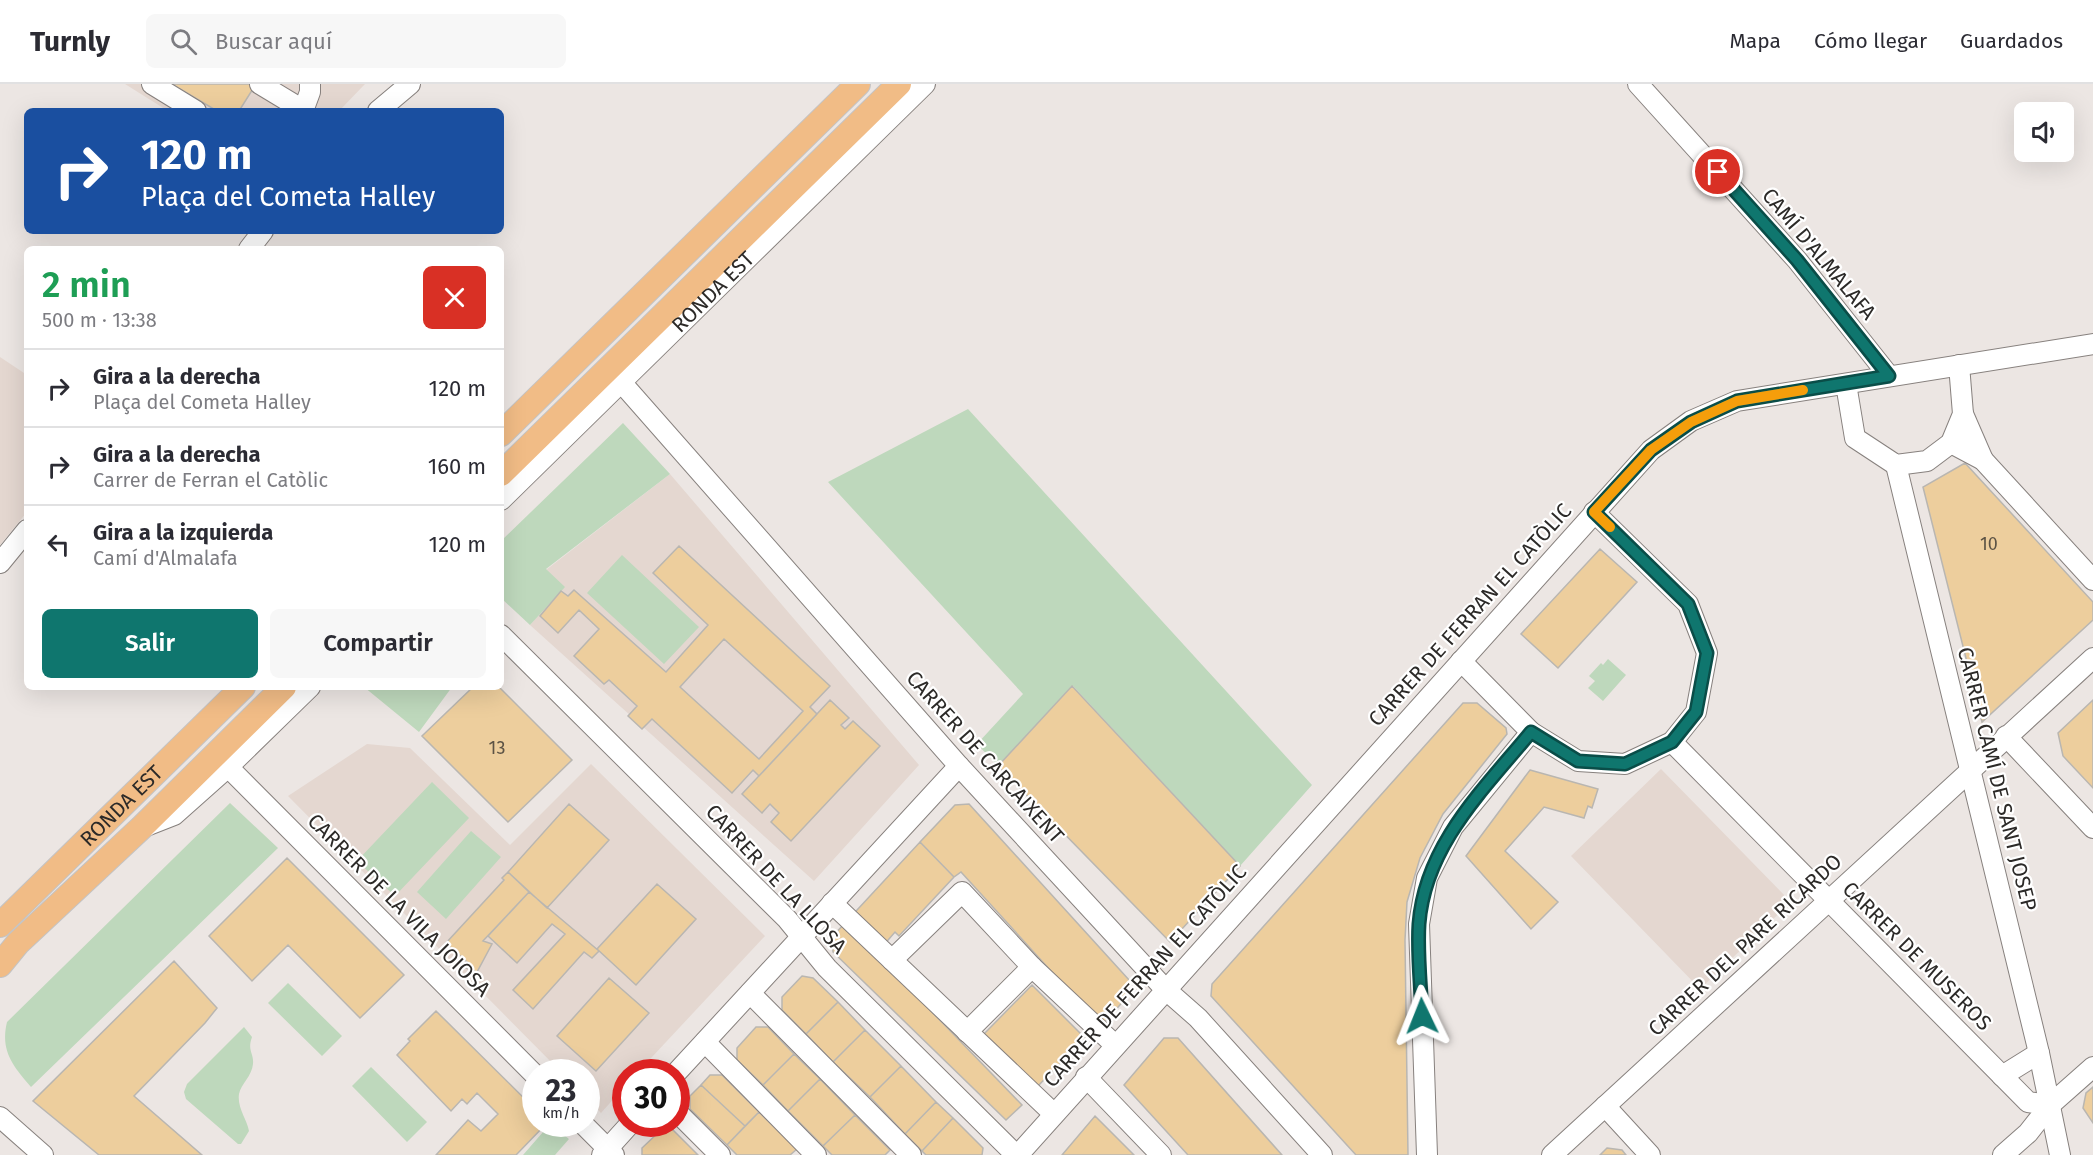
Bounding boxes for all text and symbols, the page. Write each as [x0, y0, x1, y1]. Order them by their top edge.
search box [146, 14, 566, 68]
text: Turnly [30, 25, 110, 58]
icon: search [167, 25, 200, 58]
text: Buscar aquí [215, 28, 332, 55]
text: Mapa [1729, 28, 1781, 54]
text: Cómo llegar [1814, 28, 1927, 54]
text: Guardados [1960, 28, 2063, 54]
map controls [2014, 102, 2074, 162]
button: sound [2014, 102, 2074, 162]
text: 120 m [141, 130, 252, 180]
icon: right [42, 132, 120, 210]
pin [1692, 146, 1743, 197]
icon: arrive [1701, 155, 1734, 188]
text: Plaça del Cometa Halley [141, 181, 435, 213]
street label: CAMÍ D'ALMALAFA [1756, 183, 1882, 325]
street label: RONDA EST [666, 246, 760, 338]
text: 2 min [42, 263, 131, 307]
button: close [423, 266, 486, 329]
text: 500 m · 13:38 [42, 308, 157, 332]
text: Gira a la derecha [93, 363, 261, 390]
icon: right [42, 372, 75, 405]
text: 120 m [429, 375, 486, 402]
text: Plaça del Cometa Halley [93, 390, 311, 414]
text: Gira a la derecha [93, 441, 261, 468]
icon: right [42, 450, 75, 483]
text: 160 m [428, 453, 486, 480]
text: Carrer de Ferran el Catòlic [93, 468, 328, 492]
street label: CARRER DE FERRAN EL CATÒLIC [1363, 498, 1577, 732]
text: Gira a la izquierda [93, 519, 273, 546]
icon: left [42, 528, 75, 561]
text: 120 m [429, 531, 486, 558]
house number: 10 [1980, 533, 1998, 555]
text: Camí d'Almalafa [93, 546, 238, 570]
button: Salir [42, 609, 258, 678]
button: Compartir [270, 609, 486, 678]
street label: CARRER CAMÍ DE SANT JOSEP [1952, 644, 2042, 914]
street label: CARRER DE CARCAIXENT [901, 665, 1069, 849]
house number: 13 [489, 737, 505, 759]
street label: RONDA EST [75, 760, 168, 852]
street label: CARRER DE LA LLOSA [700, 799, 852, 959]
street label: CARRER DE LA VILA JOIOSA [302, 808, 496, 1002]
street label: CARRER DEL PARE RICARDO [1643, 848, 1847, 1042]
street label: CARRER DE FERRAN EL CATÒLIC [1038, 859, 1252, 1093]
street label: CARRER DE MUSEROS [1837, 876, 1997, 1036]
position arrow [1390, 984, 1454, 1048]
speed limit sign: 30 [612, 1059, 690, 1137]
text: 23 [546, 1073, 576, 1109]
text: km/h [542, 1104, 580, 1122]

